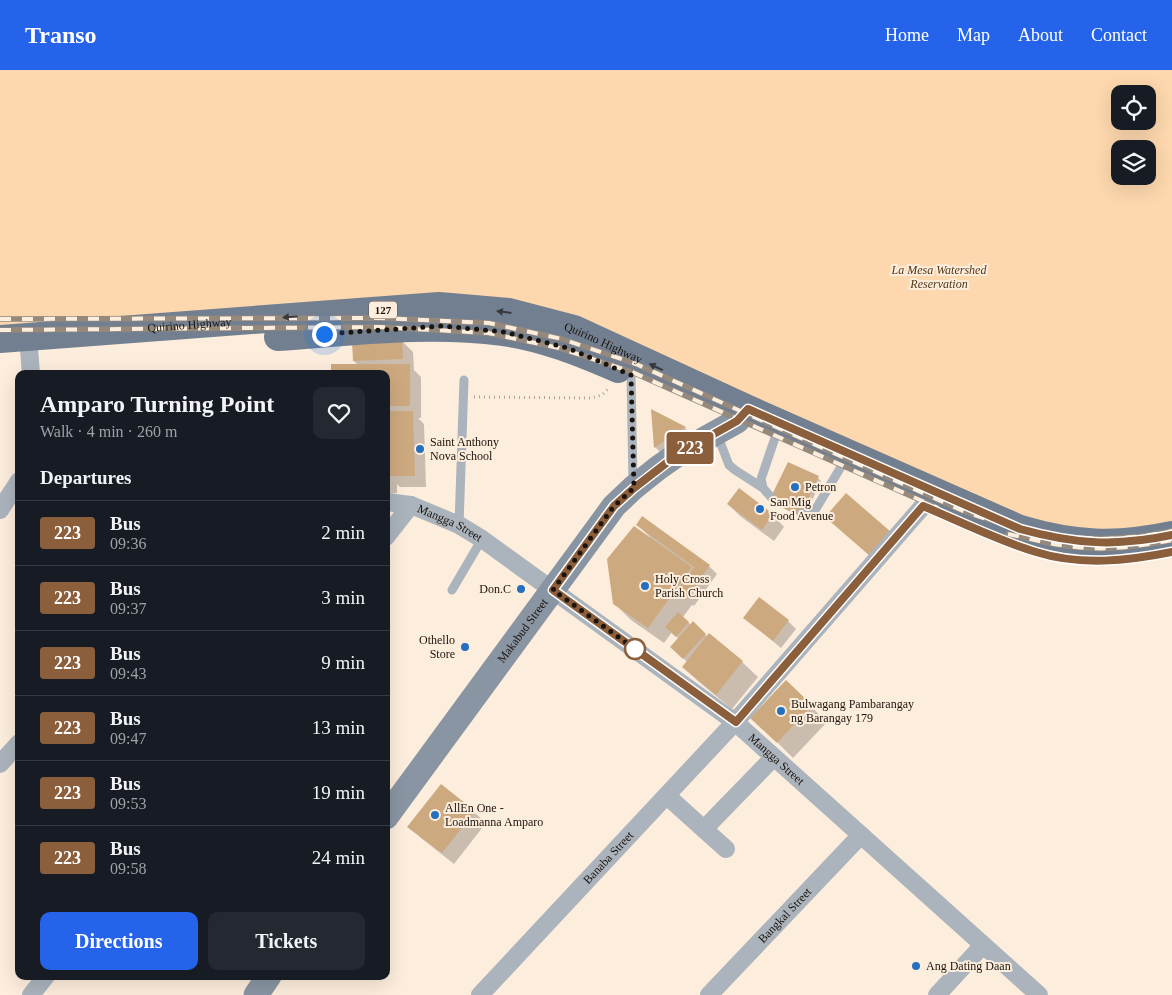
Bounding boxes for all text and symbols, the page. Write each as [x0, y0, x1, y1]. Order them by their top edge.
text: Transo [25, 22, 97, 48]
text: Home [885, 25, 929, 45]
text: Map [957, 25, 990, 45]
text: About [1018, 25, 1063, 45]
text: Contact [1091, 25, 1147, 45]
map controls [1111, 85, 1156, 185]
button: locate [1111, 85, 1156, 130]
button: layers [1111, 140, 1156, 185]
park label: La Mesa Watershed Reservation [891, 263, 987, 291]
road number: 127 [369, 302, 397, 318]
one-way arrow [496, 308, 512, 316]
one-way arrow [281, 313, 297, 321]
street label: Quirino Highway [147, 315, 232, 335]
street label: Quirino Highway [563, 320, 645, 366]
your location [312, 322, 337, 347]
one-way arrow [649, 362, 663, 370]
button: heart [313, 387, 365, 439]
text: Amparo Turning Point [40, 391, 274, 417]
text: Walk · 4 min · 260 m [40, 423, 177, 440]
line badge: 223 [661, 432, 719, 464]
place label: Saint Anthony Nova School [430, 435, 499, 463]
text: 223 [677, 438, 704, 458]
marker: Saint Anthony Nova School [414, 443, 426, 455]
text: Departures [40, 467, 131, 488]
place label: Petron [805, 480, 836, 494]
marker: Petron [789, 481, 801, 493]
place label: San Mig Food Avenue [770, 495, 833, 523]
street label: Mangga Street [415, 501, 485, 545]
marker: San Mig Food Avenue [754, 503, 766, 515]
text: Bus [110, 513, 141, 534]
text: 2 min [321, 522, 365, 543]
text: 223 [54, 523, 81, 543]
text: 09:36 [110, 535, 146, 552]
place label: Holy Cross Parish Church [655, 572, 723, 600]
text: Bus [110, 578, 141, 599]
marker: Holy Cross Parish Church [639, 580, 651, 592]
place label: Don.C [479, 582, 511, 596]
marker: Don.C [515, 583, 527, 595]
text: 3 min [321, 587, 365, 608]
text: 223 [54, 588, 81, 608]
street label: Makabud Street [494, 595, 551, 666]
text: 09:37 [110, 600, 146, 617]
place label: Othello Store [419, 633, 455, 661]
unlabelled marker [624, 638, 646, 660]
marker: Othello Store [459, 641, 471, 653]
text: Bus [110, 643, 141, 664]
text: 9 min [321, 652, 365, 673]
text: 223 [54, 653, 81, 673]
text: 09:43 [110, 665, 146, 682]
place label: Bulwagang Pambarangay ng Barangay 179 [791, 697, 914, 725]
marker: Bulwagang Pambarangay ng Barangay 179 [775, 705, 787, 717]
text: Bus [110, 708, 141, 729]
text: 13 min [312, 717, 365, 738]
text: 223 [54, 718, 81, 738]
text: 09:47 [110, 730, 146, 747]
street label: Mangga Street [746, 730, 808, 788]
text: Bus [110, 773, 141, 794]
text: 19 min [312, 782, 365, 803]
text: 223 [54, 783, 81, 803]
text: 09:53 [110, 795, 146, 812]
place label: AllEn One - Loadmanna Amparo [445, 801, 543, 829]
marker: AllEn One - Loadmanna Amparo [429, 809, 441, 821]
street label: Banaba Street [580, 828, 637, 887]
text: Bus [110, 838, 141, 859]
text: 24 min [312, 847, 365, 868]
text: 223 [54, 848, 81, 868]
text: 09:58 [110, 860, 146, 877]
street label: Bangkal Street [755, 884, 815, 946]
button: Directions [40, 912, 198, 970]
button: Tickets [208, 912, 365, 970]
place label: Ang Dating Daan [926, 959, 1011, 973]
marker: Ang Dating Daan [910, 960, 922, 972]

